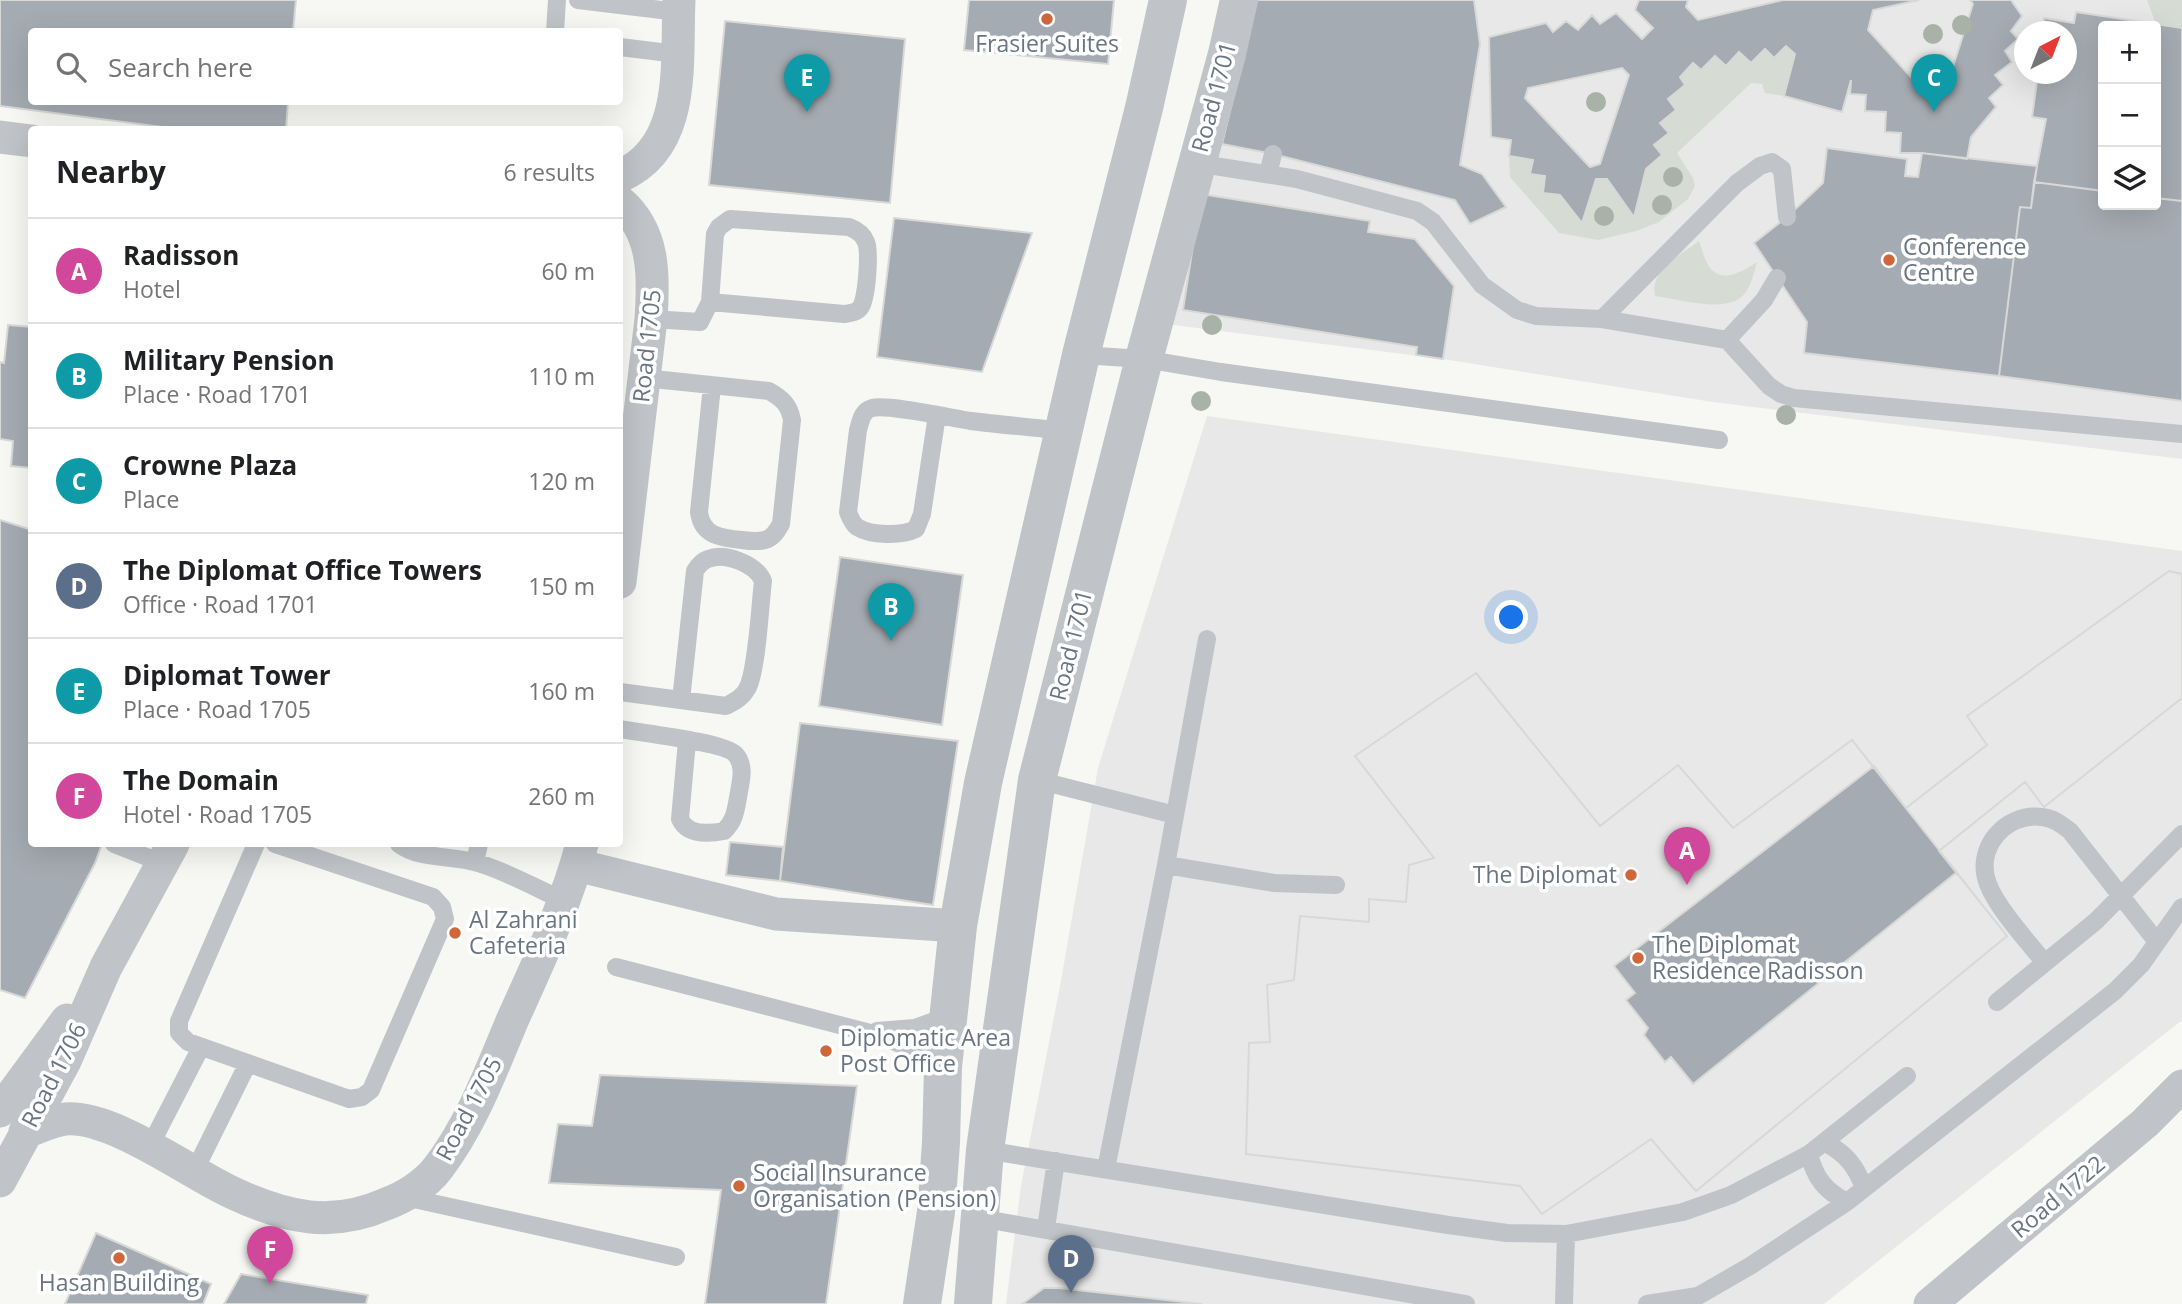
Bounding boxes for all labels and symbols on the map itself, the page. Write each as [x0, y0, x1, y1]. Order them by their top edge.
marker: Frasier Suites [1039, 11, 1055, 27]
north arrow [2014, 21, 2077, 84]
place label: Frasier Suites [975, 27, 1119, 59]
street label: Road 1701 [1183, 38, 1243, 156]
pin: E [784, 54, 830, 112]
pin: C [1911, 54, 1957, 112]
place label: Conference Centre [1903, 230, 2026, 288]
marker: Conference Centre [1881, 252, 1897, 268]
street label: Road 1705 [624, 288, 668, 404]
pin: B [868, 583, 914, 641]
street label: Road 1701 [1041, 586, 1099, 704]
your location [1494, 600, 1528, 634]
pin: A [1664, 827, 1710, 885]
place label: The Diplomat [1473, 858, 1617, 890]
marker: The Diplomat [1623, 867, 1639, 883]
place label: Al Zahrani Cafeteria [469, 903, 577, 961]
marker: Al Zahrani Cafeteria [447, 925, 463, 941]
place label: The Diplomat Residence Radisson [1652, 928, 1864, 986]
marker: The Diplomat Residence Radisson [1630, 950, 1646, 966]
street label: Road 1706 [13, 1017, 93, 1132]
place label: Diplomatic Area Post Office [840, 1021, 1011, 1079]
marker: Diplomatic Area Post Office [818, 1043, 834, 1059]
street label: Road 1705 [427, 1051, 509, 1166]
street label: Road 1722 [2004, 1148, 2111, 1245]
place label: Social Insurance Organisation (Pension) [753, 1156, 996, 1214]
marker: Social Insurance Organisation (Pension) [731, 1178, 747, 1194]
pin: F [247, 1226, 293, 1284]
pin: D [1048, 1235, 1094, 1293]
marker: Hasan Building [111, 1250, 127, 1266]
place label: Hasan Building [39, 1266, 200, 1298]

